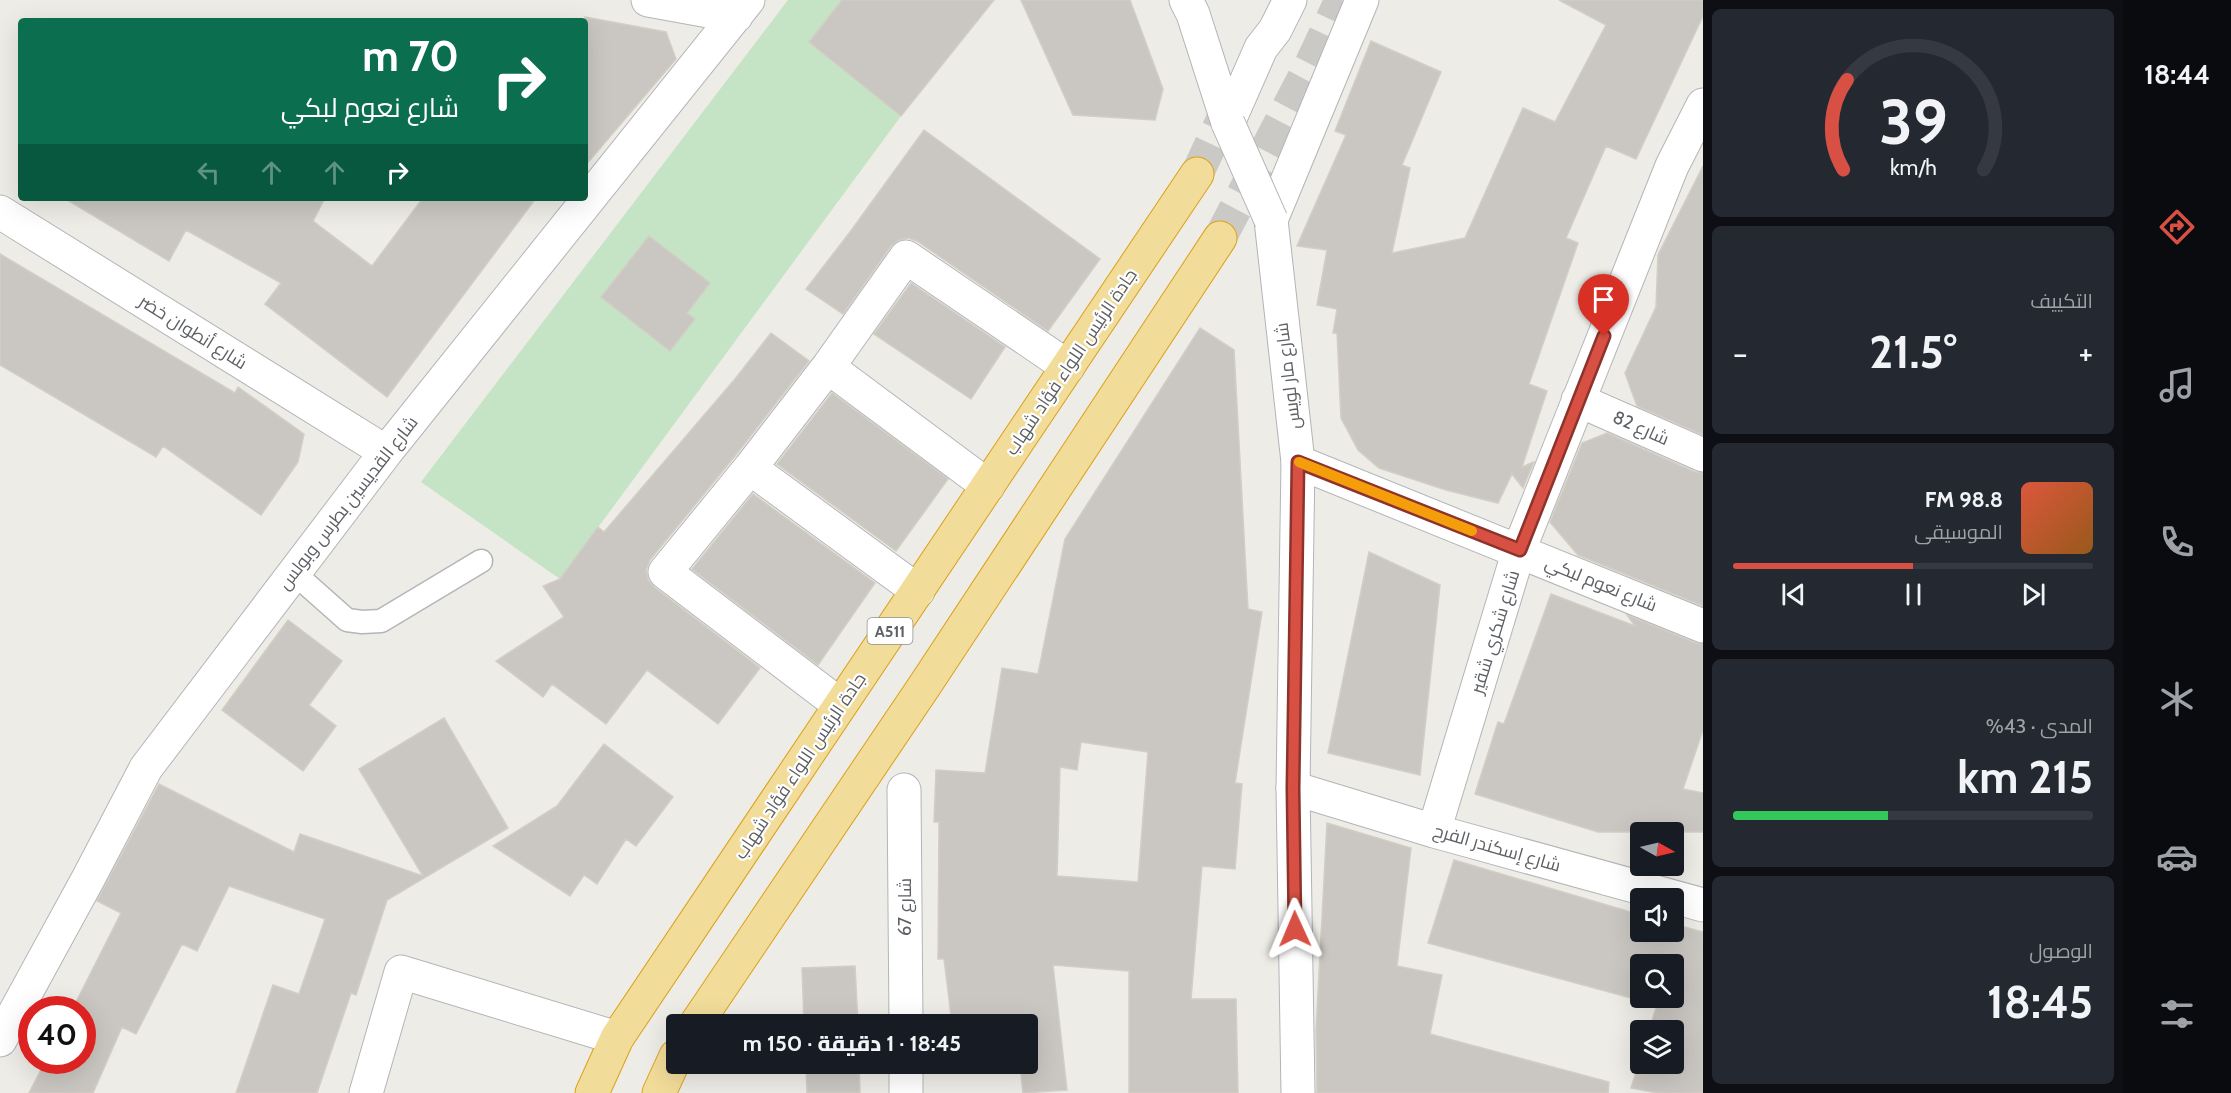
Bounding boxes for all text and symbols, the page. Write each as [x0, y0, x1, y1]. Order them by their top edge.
text: 70 m [362, 30, 459, 82]
icon: right [480, 42, 558, 120]
text: 18:44 [2144, 58, 2210, 91]
text: 39 [1879, 84, 1947, 160]
text: شارع نعوم لبكي [281, 91, 459, 124]
text: km/h [1890, 154, 1936, 180]
icon: left [192, 156, 225, 189]
icon: ahead [255, 156, 288, 189]
icon: ahead [318, 156, 351, 189]
icon: right [381, 156, 414, 189]
icon: directions [2156, 206, 2198, 248]
street label: جادة الرئيس اللواء فؤاد شهاب [1000, 265, 1142, 459]
pin [1578, 274, 1629, 336]
icon: arrive [1587, 283, 1620, 316]
street label: شارع أنطوان خضر [133, 289, 251, 375]
text: التكييف [2030, 289, 2093, 313]
street label: شارع مار لويس [1271, 321, 1306, 431]
text: 21.5° [1869, 325, 1957, 379]
text: − [1733, 333, 1748, 373]
text: + [2078, 333, 2093, 373]
icon: music [2156, 364, 2198, 406]
street label: شارع 82 [1609, 406, 1673, 451]
street label: شارع القديسين بطرس وبولس [273, 412, 423, 595]
text: 98.8 FM [1925, 486, 2003, 513]
text: الموسيقى [1914, 520, 2003, 544]
icon: phone [2156, 521, 2198, 563]
street label: شارع نعوم لبكي [1541, 552, 1660, 619]
street label: شارع شكري شقير [1465, 567, 1527, 698]
icon: previous [1777, 578, 1810, 611]
icon: pause [1897, 578, 1930, 611]
icon: next [2017, 578, 2050, 611]
road number: A511 [868, 618, 912, 644]
street label: جادة الرئيس اللواء فؤاد شهاب [729, 669, 871, 863]
icon: climate [2156, 678, 2198, 720]
text: المدى · 43% [1986, 714, 2093, 738]
text: 215 km [1957, 750, 2093, 804]
street label: شارع إسكندر الفرح [1431, 819, 1563, 878]
north arrow [1630, 822, 1684, 876]
map controls [1630, 822, 1684, 1074]
icon: car [2156, 836, 2198, 878]
street label: شارع 67 [894, 878, 917, 936]
button: sound [1630, 888, 1684, 942]
position arrow [1263, 897, 1327, 961]
text: الوصول [2029, 939, 2093, 963]
button: search [1630, 954, 1684, 1008]
text: 18:45 [1987, 975, 2093, 1029]
icon: filters [2156, 993, 2198, 1035]
speed limit sign: 40 [18, 996, 96, 1074]
button: layers [1630, 1020, 1684, 1074]
text: 18:45 · 1 دقيقة · 150 m [743, 1030, 961, 1057]

